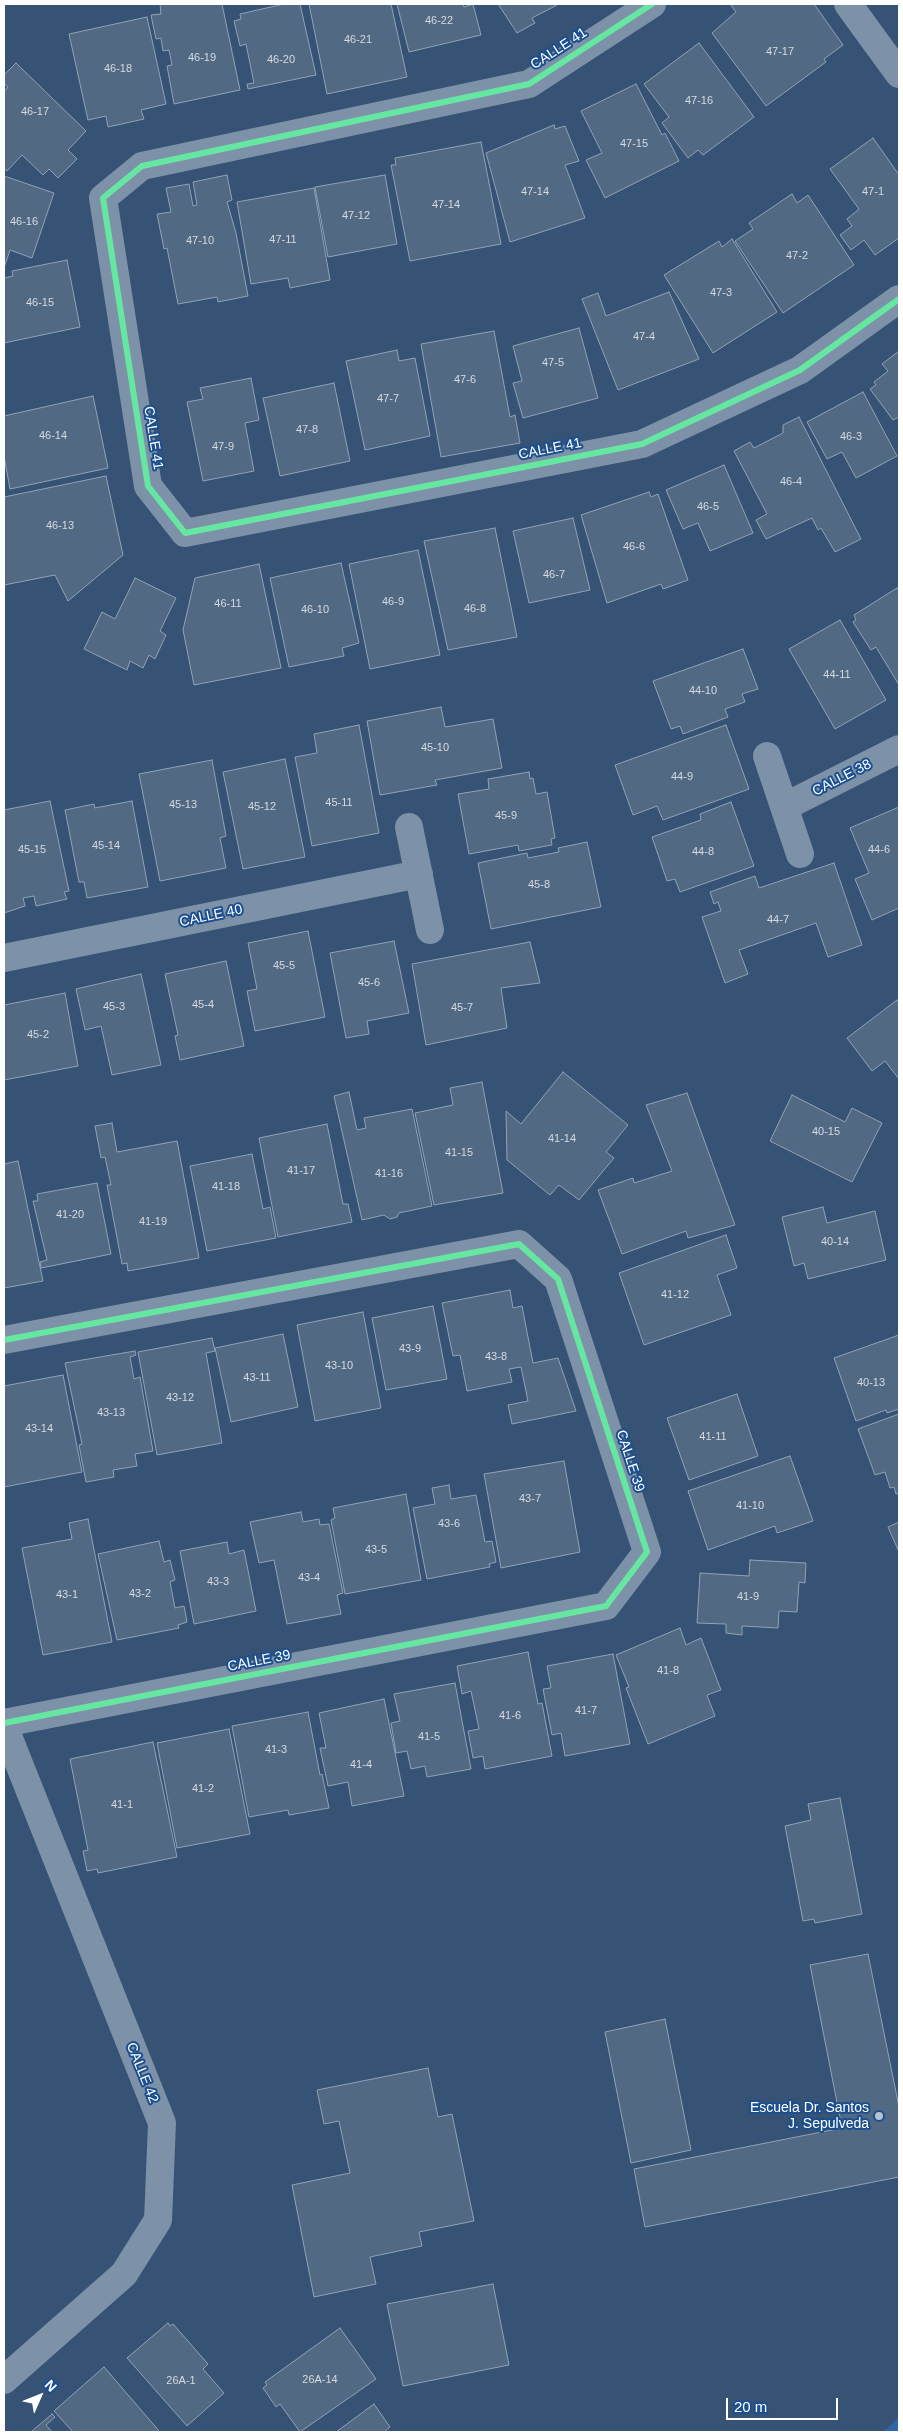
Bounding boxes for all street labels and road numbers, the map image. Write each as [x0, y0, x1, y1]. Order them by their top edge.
street label: CALLE 41 [528, 25, 590, 73]
street label: CALLE 41 [140, 405, 166, 471]
street label: CALLE 41 [517, 435, 583, 463]
street label: CALLE 38 [810, 756, 874, 800]
street label: CALLE 40 [178, 901, 244, 931]
street label: CALLE 39 [612, 1428, 648, 1494]
street label: CALLE 39 [226, 1647, 292, 1675]
street label: CALLE 42 [122, 2040, 162, 2106]

